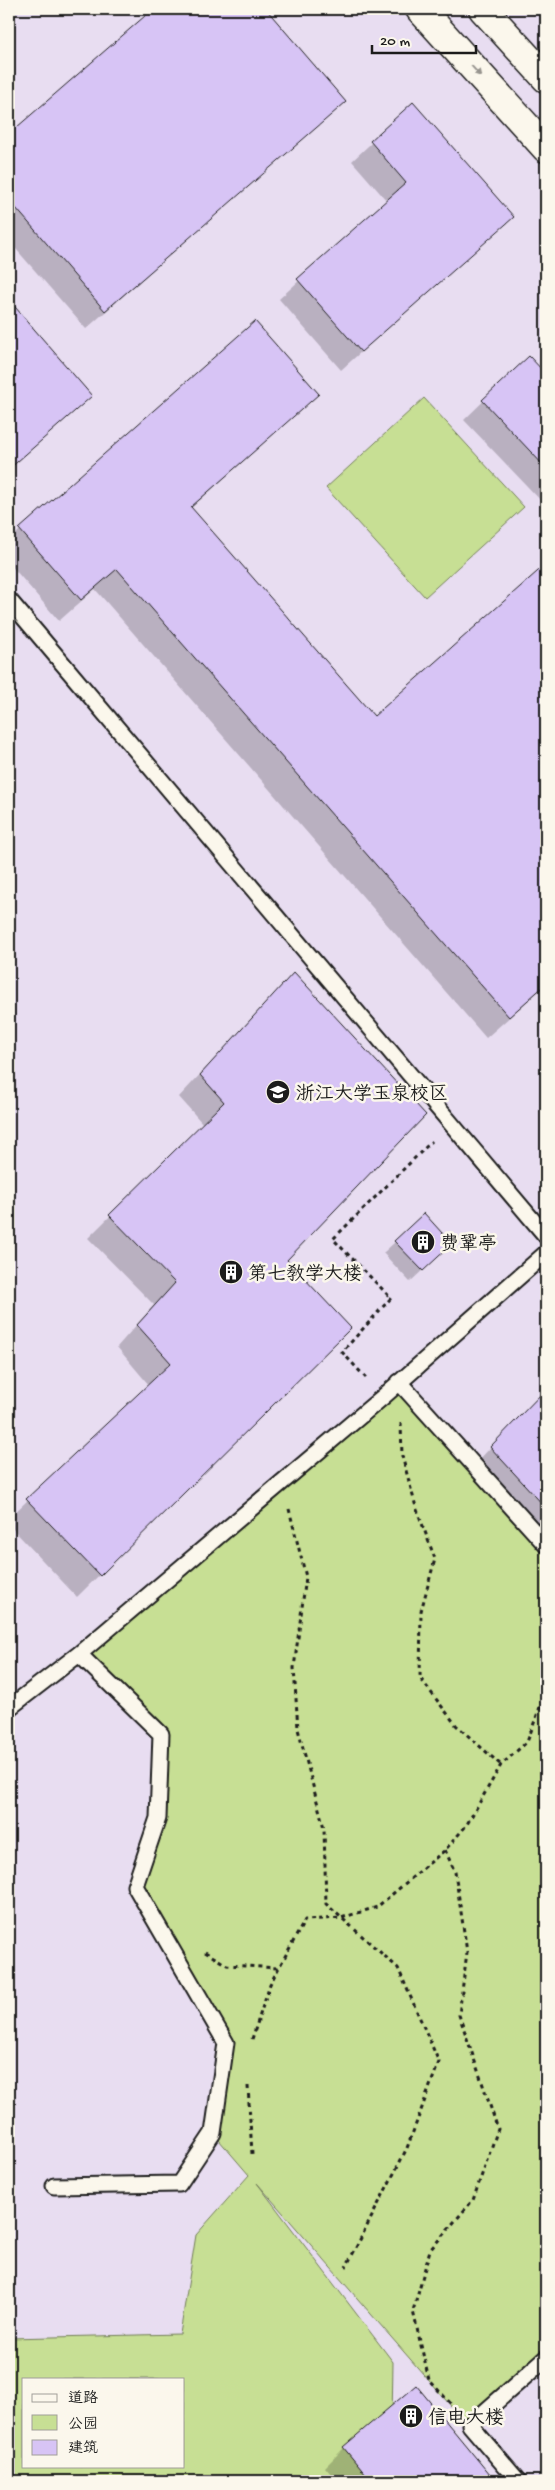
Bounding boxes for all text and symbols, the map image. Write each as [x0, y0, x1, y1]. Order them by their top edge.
scale bar [372, 22, 476, 54]
text: 20 m [380, 33, 410, 51]
one-way arrow [470, 64, 482, 76]
school or university icon: 浙江大学玉泉校区 [265, 1079, 291, 1105]
place label: 浙江大学玉泉校区 [296, 1083, 448, 1107]
building icon: 费鞏亭 [410, 1229, 436, 1255]
place label: 费鞏亭 [440, 1233, 497, 1257]
building icon: 第七教学大楼 [218, 1259, 244, 1285]
place label: 第七教学大楼 [248, 1263, 362, 1287]
legend [22, 2378, 185, 2468]
text: 道路 [68, 2390, 98, 2408]
building icon: 信电大楼 [398, 2403, 424, 2429]
place label: 信电大楼 [428, 2407, 504, 2431]
text: 公园 [68, 2416, 98, 2434]
text: 建筑 [68, 2440, 98, 2458]

